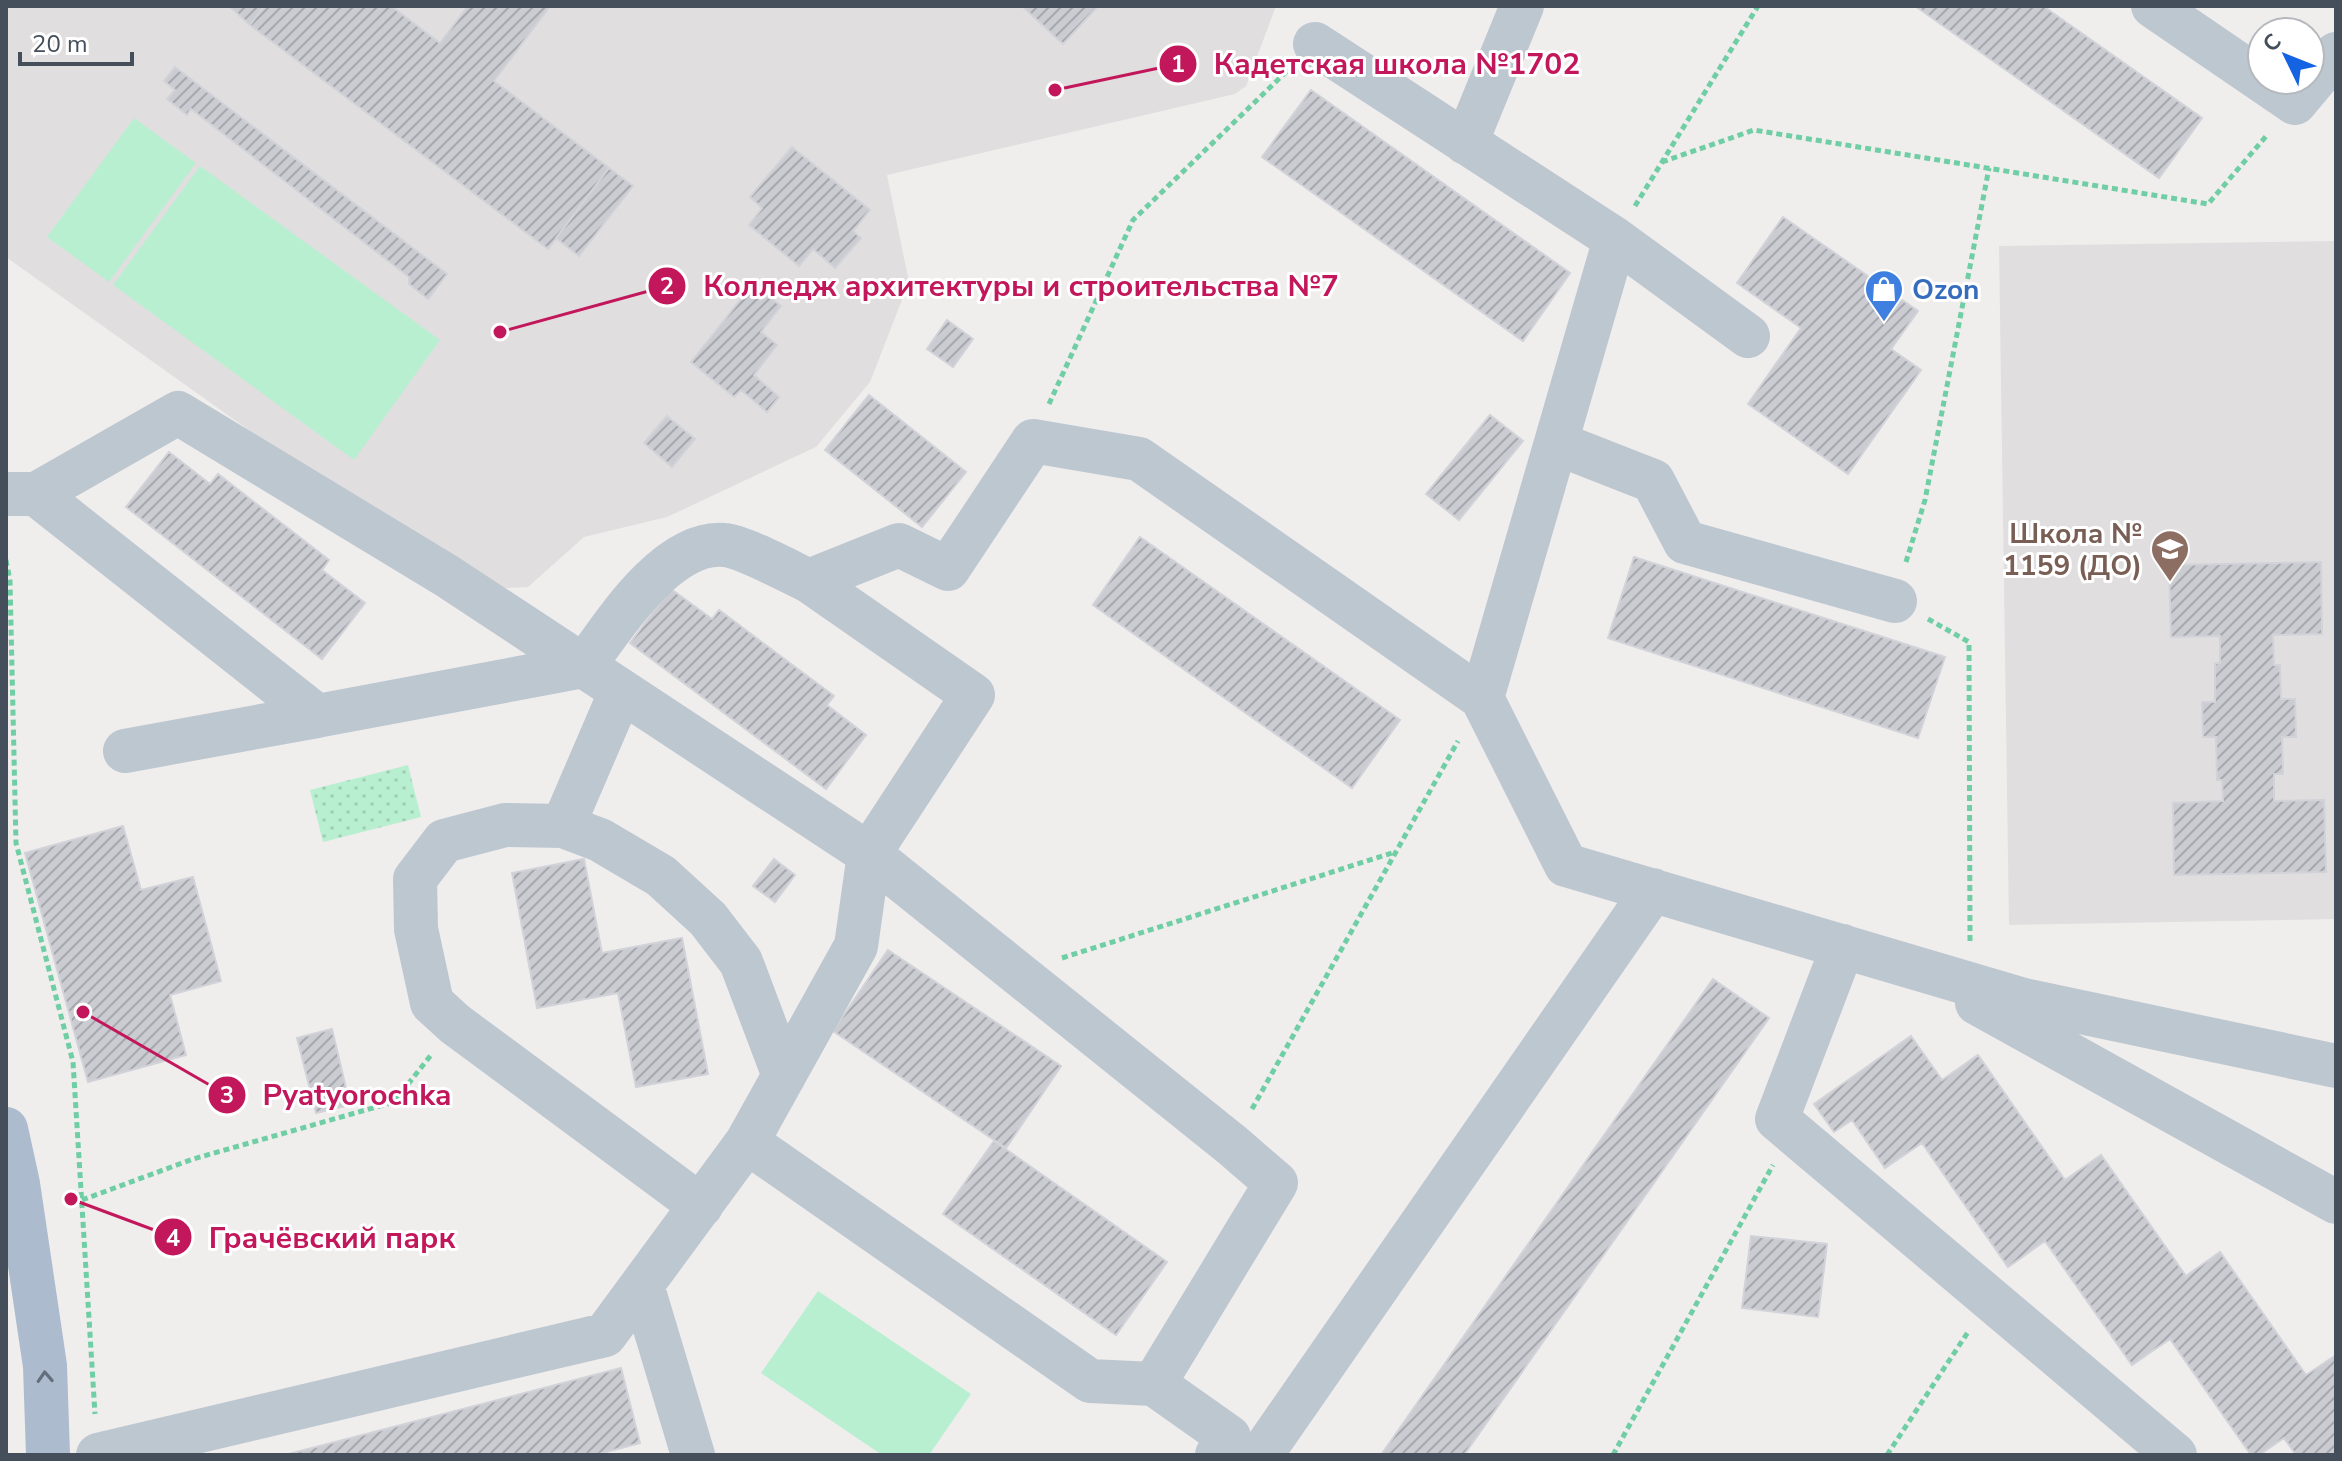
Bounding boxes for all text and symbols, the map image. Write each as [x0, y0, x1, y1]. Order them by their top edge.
scale bar [20, 16, 132, 66]
north arrow [2246, 16, 2326, 96]
text: С [2256, 27, 2288, 59]
text: 20 m [32, 28, 88, 60]
callout: Кадетская школа №1702 [1158, 37, 1596, 91]
text: Кадетская школа №1702 [1214, 44, 1580, 85]
text: 1 [1171, 48, 1185, 80]
callout: Колледж архитектуры и строительства №7 [647, 259, 1354, 313]
text: Колледж архитектуры и строительства №7 [703, 266, 1339, 307]
shop icon: Ozon [1863, 268, 1905, 323]
text: 2 [660, 270, 674, 302]
place label: Ozon [1912, 271, 1979, 309]
place label: Школа № 1159 (ДО) [2003, 515, 2142, 585]
school or university icon: Школа № 1159 (ДО) [2149, 528, 2191, 583]
callout: Pyatyorochka [207, 1068, 468, 1122]
text: Pyatyorochka [263, 1075, 451, 1116]
text: 3 [220, 1079, 234, 1111]
callout: Грачёвский парк [153, 1210, 471, 1264]
text: Грачёвский парк [209, 1218, 455, 1259]
text: 4 [166, 1222, 180, 1254]
one-way arrow [37, 1370, 54, 1383]

